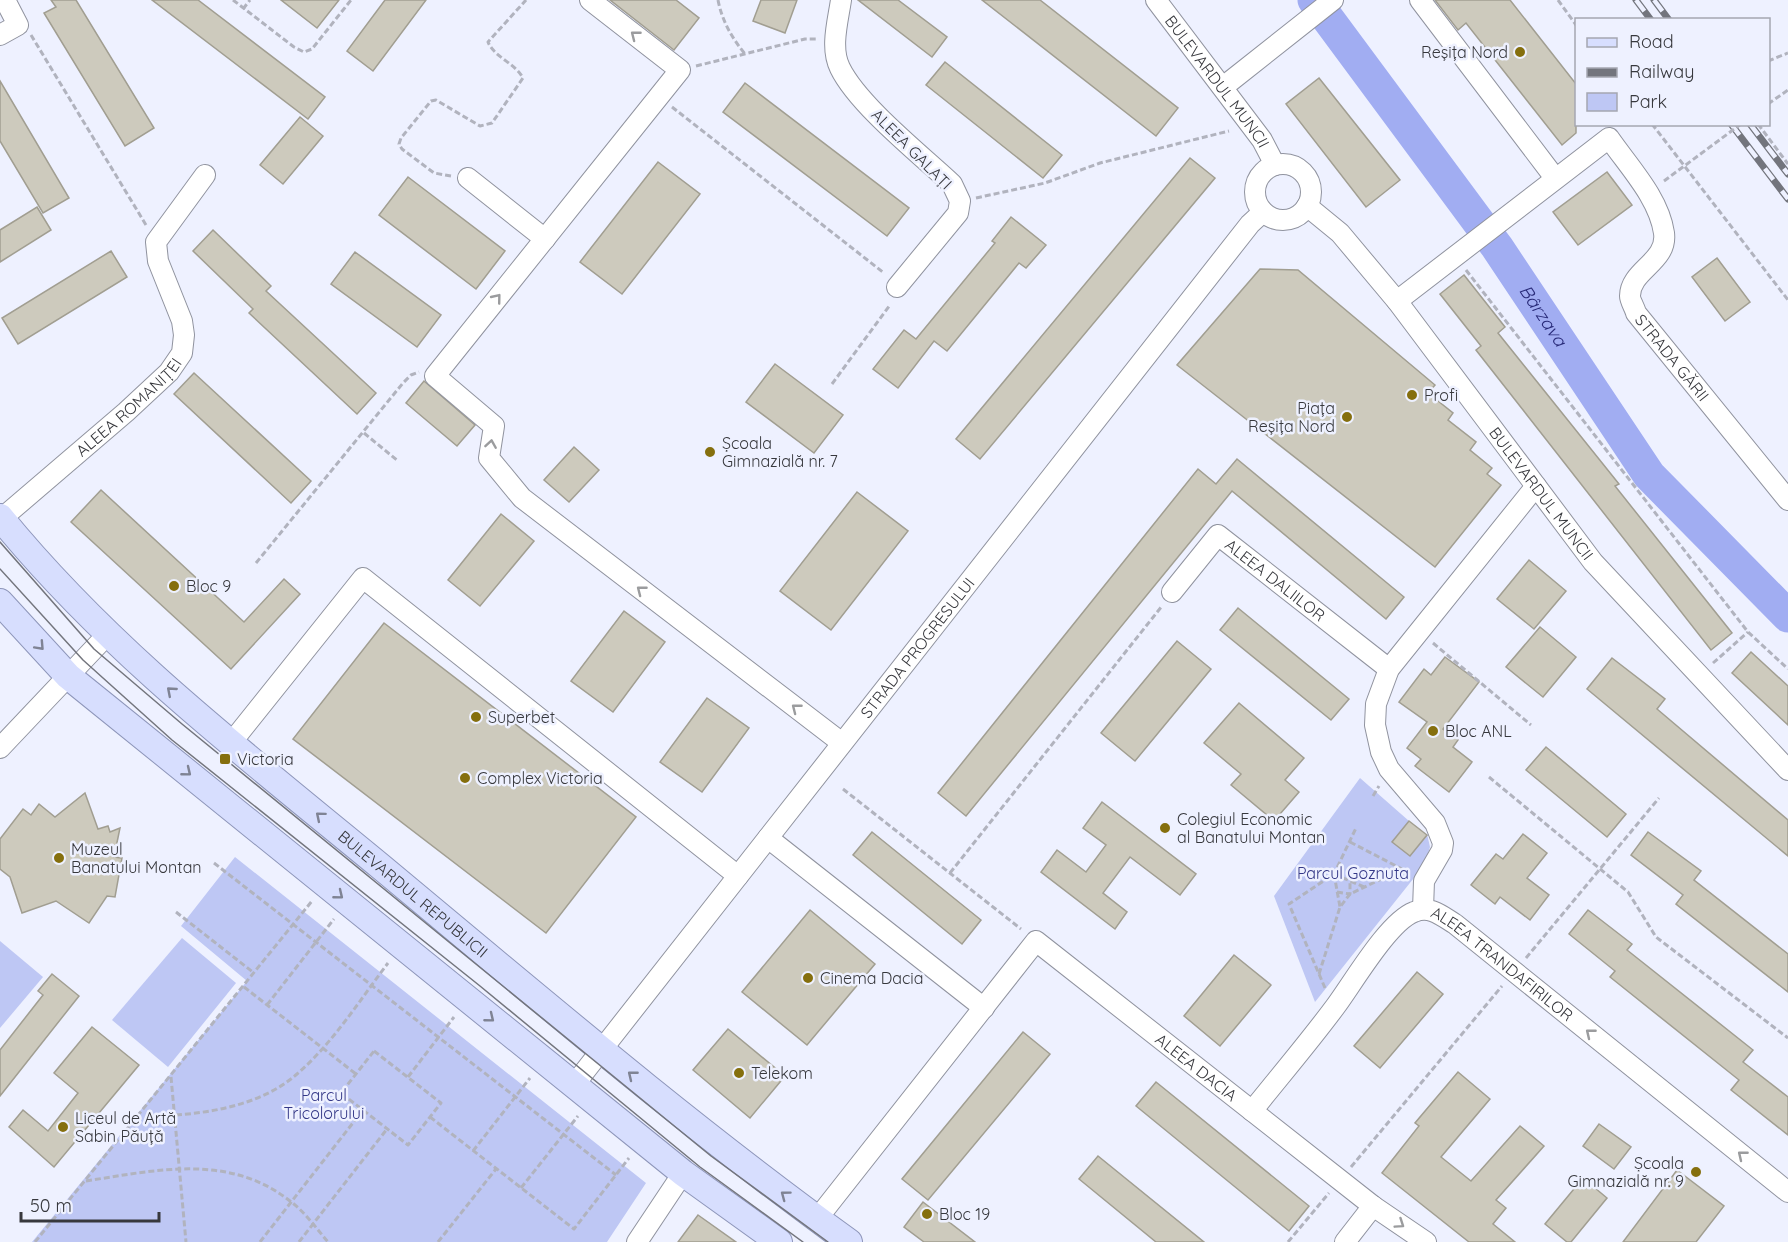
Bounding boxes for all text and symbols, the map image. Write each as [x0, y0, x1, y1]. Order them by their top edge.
street label: BULEVARDUL MUNCII [1161, 11, 1274, 151]
legend [1575, 18, 1770, 126]
text: Road [1629, 30, 1674, 53]
one-way arrow [631, 32, 642, 43]
place label: Reșița Nord [1421, 42, 1508, 62]
marker: Reșița Nord [1513, 45, 1527, 59]
text: Railway [1629, 60, 1695, 83]
text: Park [1629, 90, 1667, 113]
street label: ALEEA GALAȚI [868, 105, 956, 193]
water label: Bârzava [1514, 280, 1573, 352]
one-way arrow [489, 294, 500, 305]
street label: STRADA GĂRII [1631, 310, 1713, 405]
street label: ALEEA ROMANIȚEI [72, 354, 186, 460]
place label: Profi [1424, 385, 1458, 405]
marker: Profi [1405, 388, 1419, 402]
place label: Piața Reșița Nord [1248, 398, 1335, 436]
marker: Piața Reșița Nord [1340, 410, 1354, 424]
street label: BULEVARDUL MUNCII [1485, 423, 1598, 564]
place label: Școala Gimnazială nr. 7 [722, 433, 838, 471]
one-way arrow [484, 440, 497, 450]
marker: Școala Gimnazială nr. 7 [703, 445, 717, 459]
street label: ALEEA DALIILOR [1221, 535, 1329, 625]
street label: STRADA PROGRESULUI [856, 573, 979, 722]
place label: Bloc 9 [186, 576, 231, 596]
marker: Bloc 9 [167, 579, 181, 593]
one-way arrow [636, 586, 647, 597]
one-way arrow [33, 639, 44, 649]
one-way arrow [167, 687, 178, 698]
one-way arrow [792, 704, 803, 715]
place label: Superbet [488, 707, 555, 727]
marker: Superbet [469, 710, 483, 724]
place label: Bloc ANL [1445, 721, 1512, 741]
marker: Bloc ANL [1426, 724, 1440, 738]
place label: Victoria [237, 749, 294, 769]
marker: Victoria [218, 752, 232, 766]
one-way arrow [180, 765, 191, 776]
place label: Complex Victoria [477, 768, 603, 788]
marker: Complex Victoria [458, 771, 472, 785]
place label: Colegiul Economic al Banatului Montan [1177, 809, 1325, 847]
one-way arrow [316, 813, 327, 824]
marker: Colegiul Economic al Banatului Montan [1158, 821, 1172, 835]
street label: BULEVARDUL REPUBLICII [334, 826, 492, 962]
place label: Muzeul Banatului Montan [71, 839, 202, 877]
marker: Muzeul Banatului Montan [52, 851, 66, 865]
park label: Parcul Goznuta [1297, 863, 1409, 883]
one-way arrow [332, 888, 343, 899]
street label: ALEEA TRANDAFIRILOR [1428, 902, 1577, 1025]
place label: Cinema Dacia [820, 968, 923, 988]
marker: Cinema Dacia [801, 971, 815, 985]
one-way arrow [483, 1011, 494, 1022]
street label: ALEEA DACIA [1152, 1029, 1241, 1105]
one-way arrow [1586, 1029, 1597, 1040]
place label: Telekom [751, 1063, 813, 1083]
marker: Telekom [732, 1066, 746, 1080]
one-way arrow [628, 1071, 639, 1082]
park label: Parcul Tricolorului [284, 1085, 364, 1123]
place label: Liceul de Artă Sabin Păuță [75, 1108, 176, 1146]
marker: Liceul de Artă Sabin Păuță [56, 1120, 70, 1134]
one-way arrow [1738, 1151, 1749, 1162]
place label: Școala Gimnazială nr. 9 [1567, 1153, 1684, 1191]
marker: Școala Gimnazială nr. 9 [1689, 1165, 1703, 1179]
scale bar [21, 1185, 159, 1223]
one-way arrow [781, 1191, 792, 1202]
text: 50 m [30, 1194, 72, 1217]
place label: Bloc 19 [939, 1204, 990, 1224]
marker: Bloc 19 [920, 1207, 934, 1221]
one-way arrow [1393, 1217, 1404, 1228]

